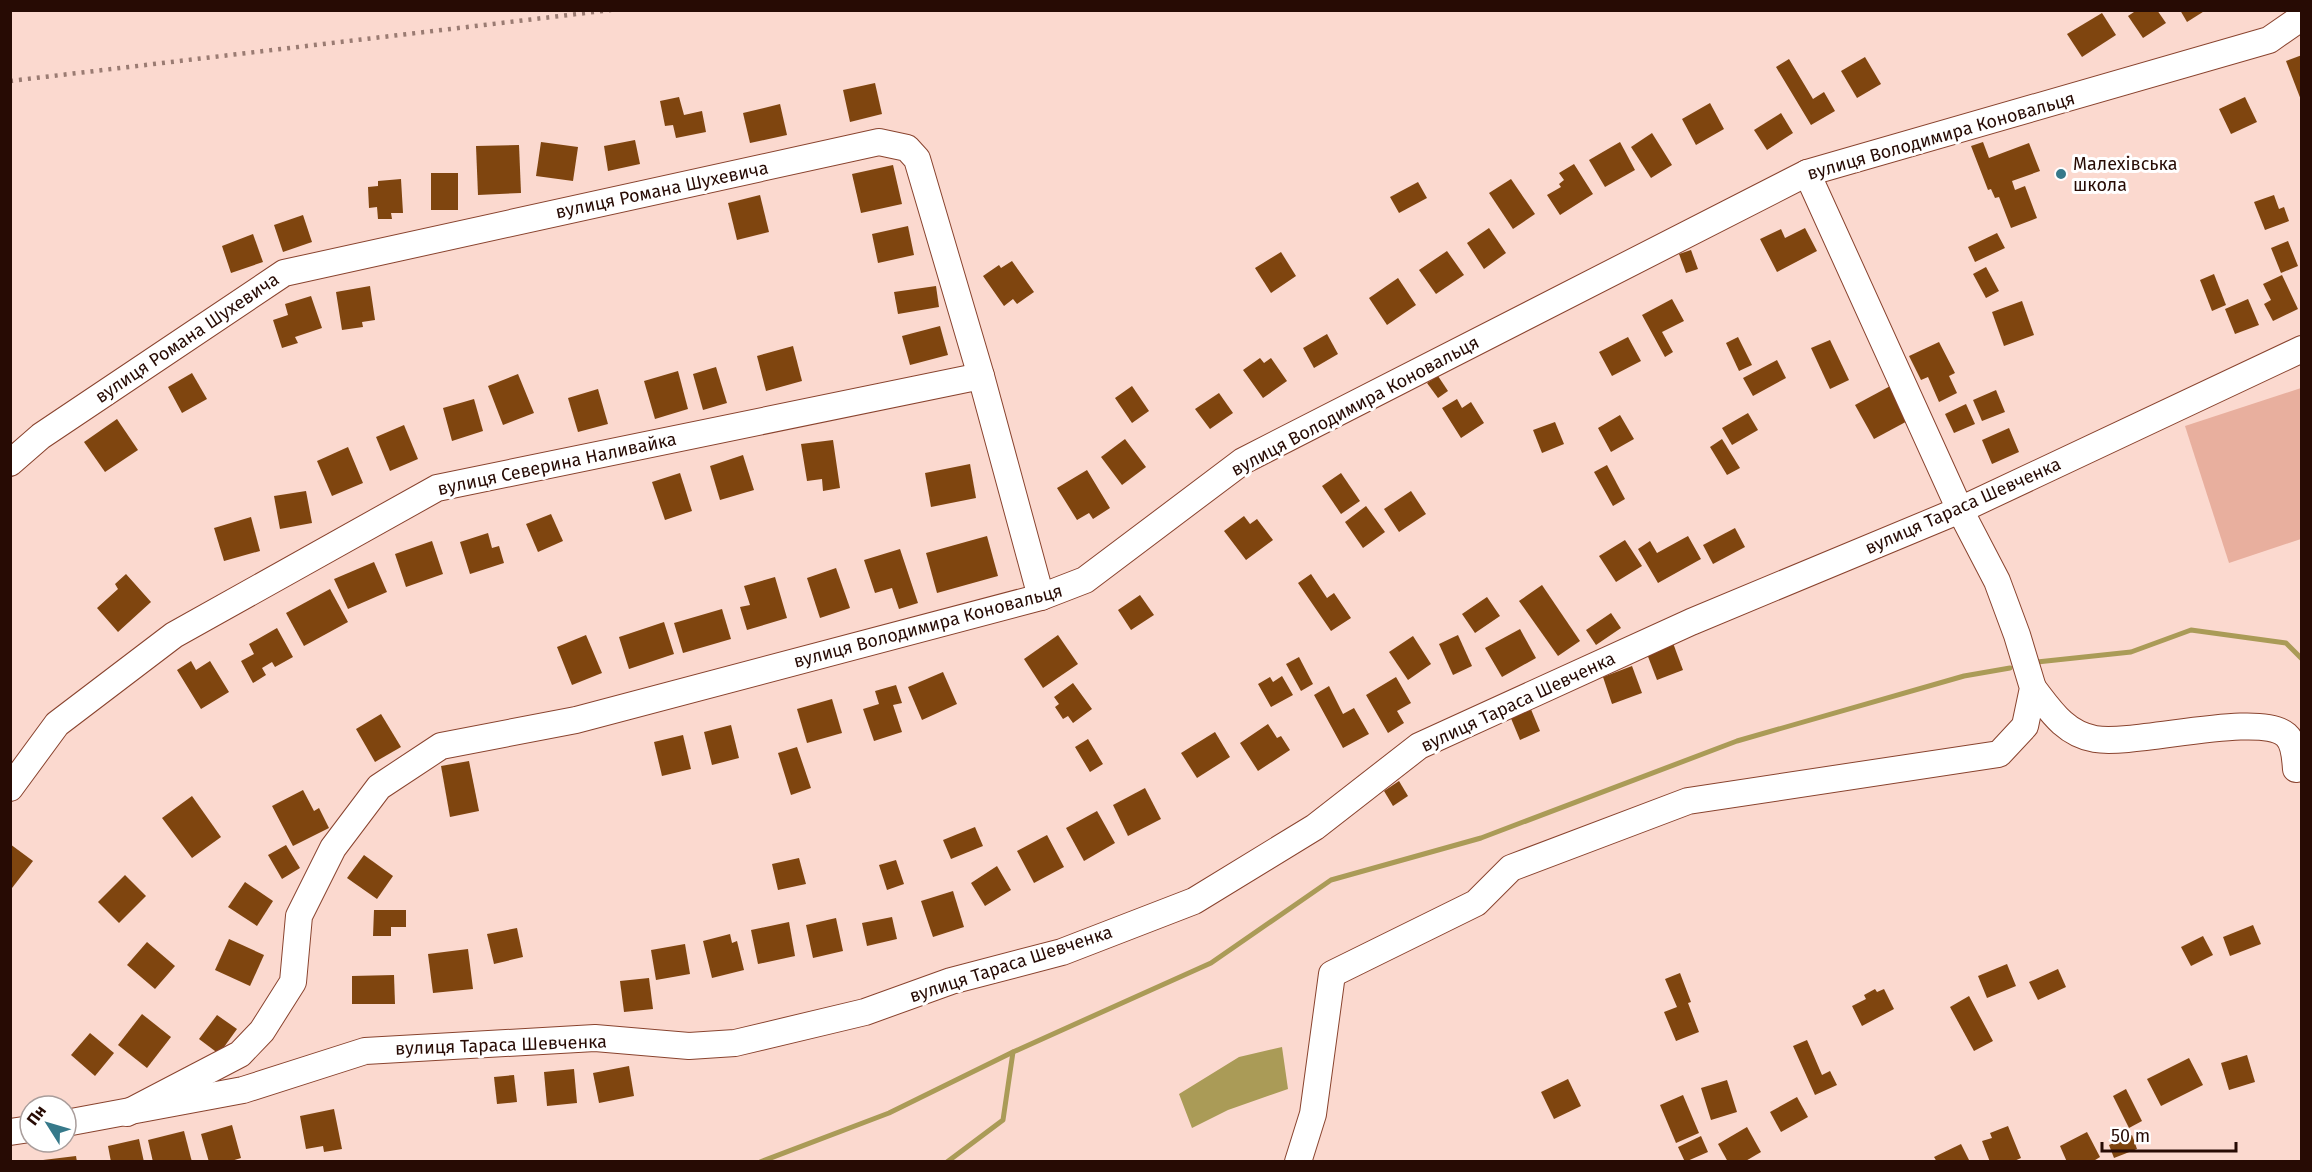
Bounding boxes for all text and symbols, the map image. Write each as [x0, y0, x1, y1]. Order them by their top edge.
street label: вулиця Володимира Коновальця [1805, 87, 2077, 185]
place label: Малехівська школа [2073, 153, 2177, 196]
street label: вулиця Романа Шухевича [554, 157, 770, 223]
marker: Малехівська школа [2054, 167, 2068, 181]
street label: вулиця Романа Шухевича [91, 268, 283, 408]
street label: вулиця Володимира Коновальця [1227, 331, 1483, 481]
street label: вулиця Северина Наливайка [436, 428, 678, 500]
street label: вулиця Тараса Шевченка [1862, 453, 2064, 559]
street label: вулиця Володимира Коновальця [791, 579, 1065, 673]
street label: вулиця Тараса Шевченка [1417, 647, 1619, 757]
street label: вулиця Тараса Шевченка [907, 921, 1115, 1007]
street label: вулиця Тараса Шевченка [395, 1030, 607, 1060]
north arrow [18, 1094, 78, 1154]
text: Пн [23, 1102, 50, 1129]
scale bar [2102, 1115, 2236, 1153]
text: 50 m [2111, 1125, 2150, 1147]

